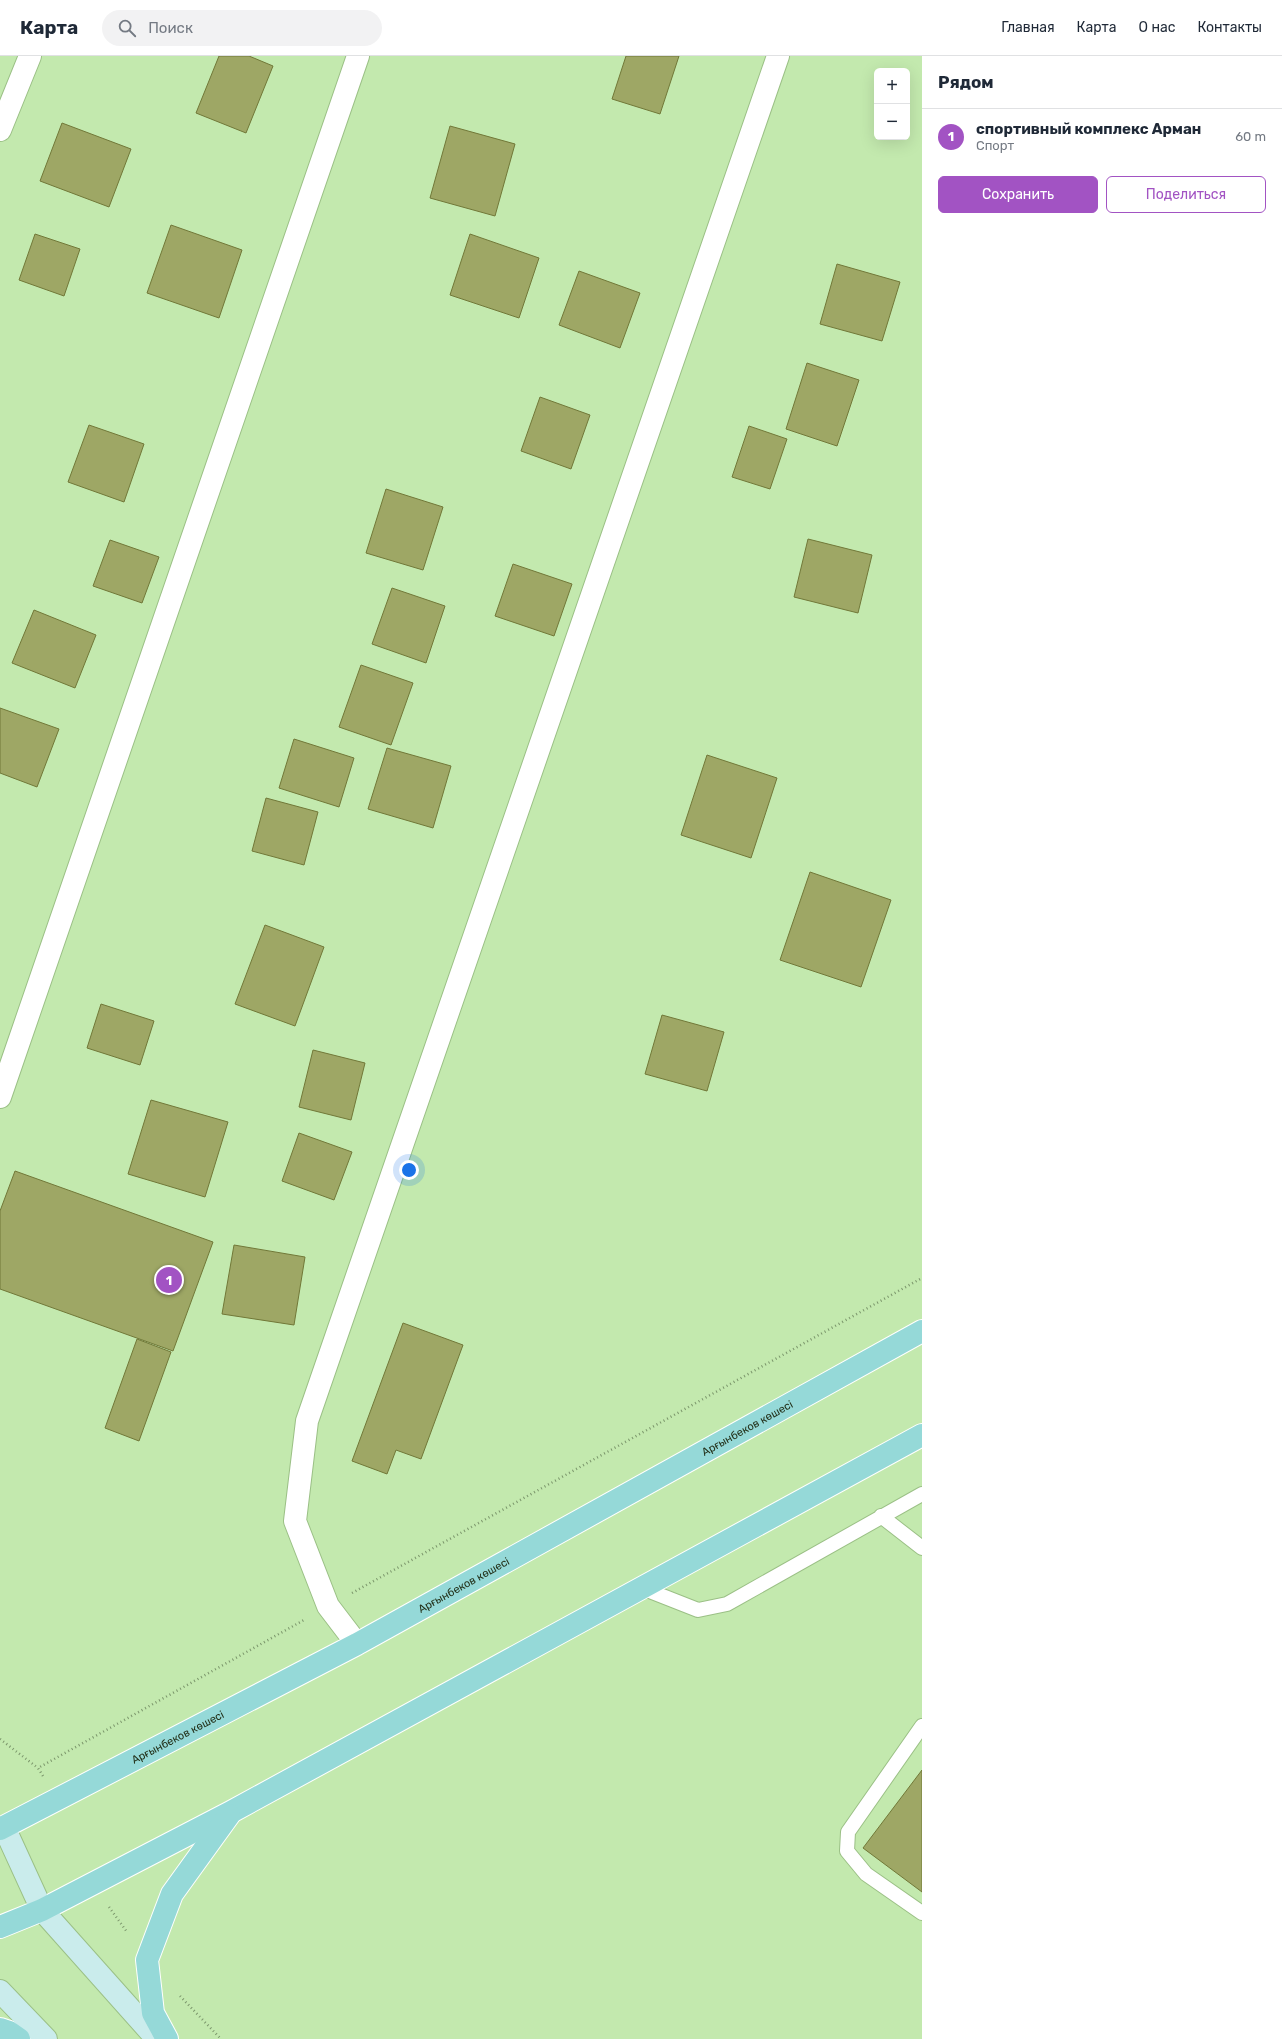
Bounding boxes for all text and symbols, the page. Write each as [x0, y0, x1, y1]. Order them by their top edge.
search box [102, 10, 382, 46]
text: Карта [20, 16, 78, 39]
icon: search [116, 17, 138, 39]
text: Поиск [148, 19, 193, 37]
text: Главная [1001, 19, 1055, 36]
text: Карта [1077, 19, 1117, 36]
text: О нас [1139, 19, 1175, 36]
text: Контакты [1197, 19, 1262, 36]
map controls [874, 68, 910, 140]
button: + [874, 68, 910, 104]
text: Рядом [938, 72, 994, 92]
button: − [874, 104, 910, 140]
text: спортивный комплекс Арман [976, 120, 1201, 138]
text: 1 [948, 129, 954, 144]
text: 60 m [1235, 129, 1266, 144]
text: Спорт [976, 138, 1014, 153]
button: Сохранить [938, 176, 1098, 213]
button: Поделиться [1106, 176, 1266, 213]
your location [399, 1160, 419, 1180]
pin: 1 [156, 1265, 182, 1295]
street label: Арғынбеков көшесі [699, 1398, 795, 1459]
street label: Арғынбеков көшесі [416, 1555, 512, 1616]
street label: Арғынбеков көшесі [129, 1708, 226, 1767]

